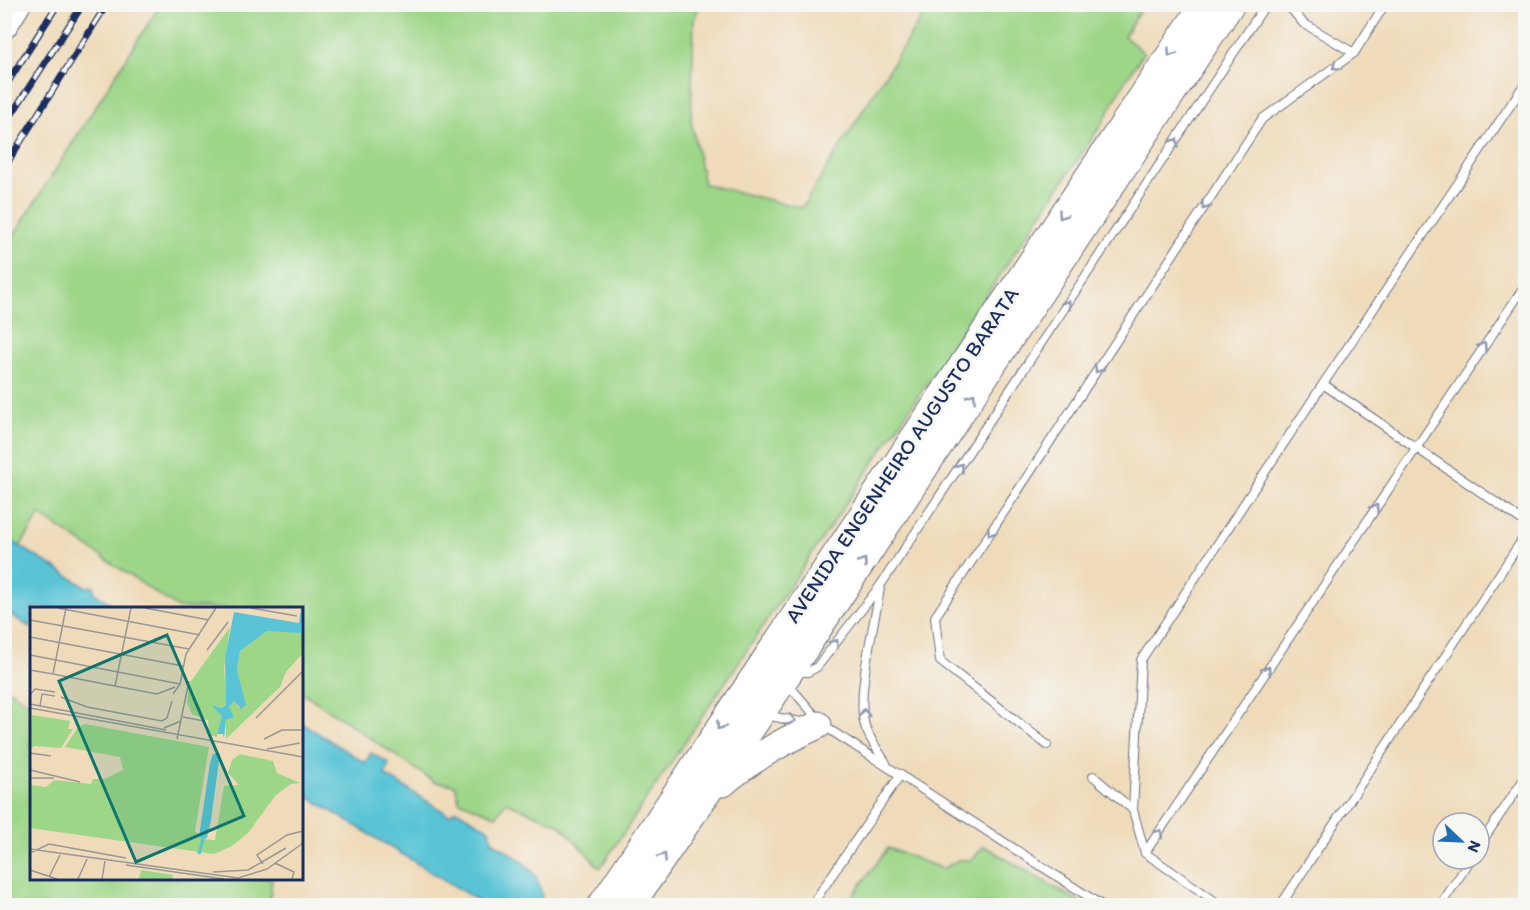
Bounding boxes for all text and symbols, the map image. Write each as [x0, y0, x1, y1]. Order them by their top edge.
one-way arrow [1167, 47, 1178, 58]
one-way arrow [1331, 59, 1342, 70]
one-way arrow [1168, 138, 1179, 149]
one-way arrow [1201, 199, 1212, 210]
one-way arrow [1058, 209, 1070, 219]
street label: AVENIDA ENGENHEIRO AUGUSTO BARATA [780, 282, 1024, 627]
one-way arrow [1060, 300, 1071, 311]
one-way arrow [1476, 342, 1488, 352]
one-way arrow [1094, 362, 1105, 373]
one-way arrow [965, 393, 976, 404]
one-way arrow [952, 463, 964, 473]
one-way arrow [1367, 504, 1379, 514]
one-way arrow [987, 525, 998, 536]
one-way arrow [856, 557, 867, 568]
inset map [30, 607, 303, 880]
one-way arrow [828, 639, 839, 650]
one-way arrow [1260, 666, 1271, 677]
one-way arrow [858, 709, 871, 718]
one-way arrow [787, 713, 797, 726]
one-way arrow [716, 720, 728, 730]
north arrow [1431, 811, 1491, 871]
one-way arrow [1152, 829, 1163, 840]
text: N [1463, 838, 1485, 855]
one-way arrow [655, 853, 667, 863]

